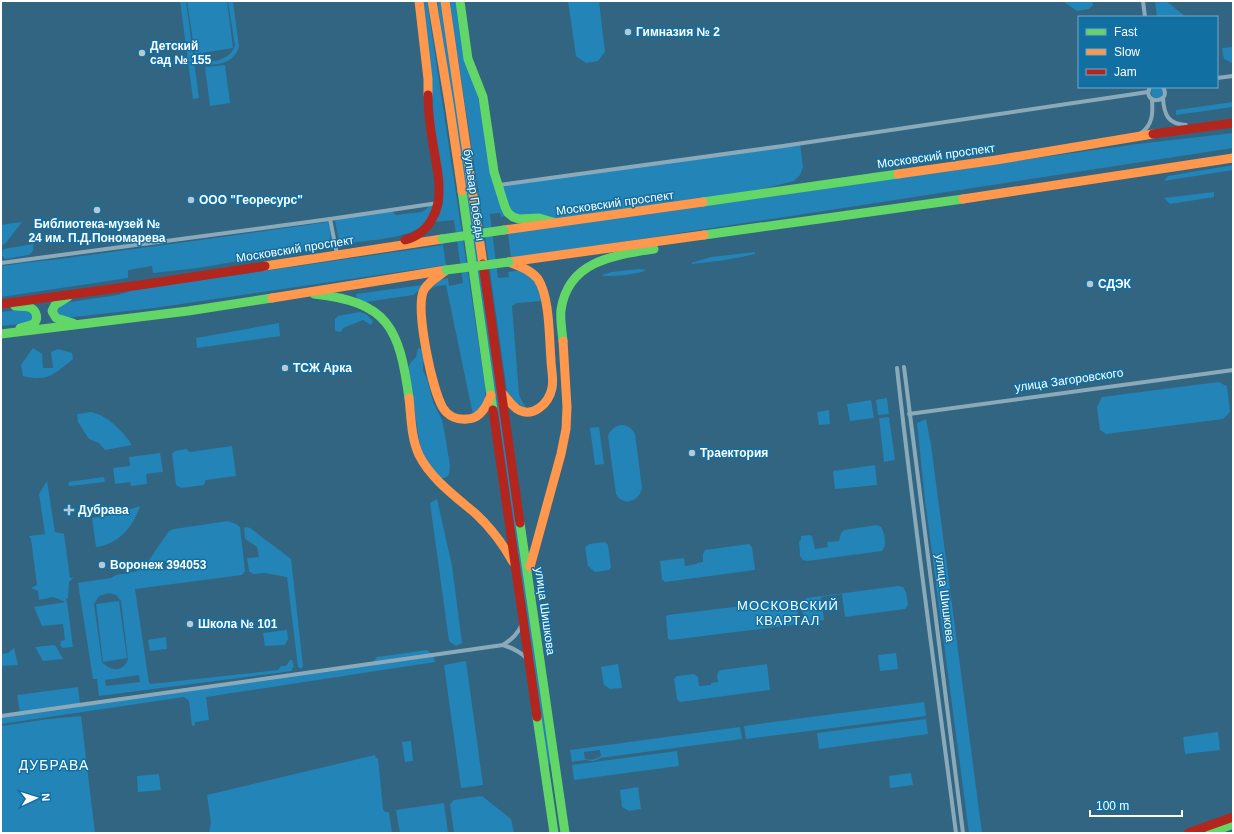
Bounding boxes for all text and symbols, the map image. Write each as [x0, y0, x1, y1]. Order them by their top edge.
legend [1078, 16, 1218, 88]
place label: Гимназия № 2 [636, 25, 720, 39]
text: Fast [1114, 25, 1138, 39]
marker: Гимназия № 2 [623, 27, 633, 37]
place label: Детский сад № 155 [150, 39, 212, 67]
text: Slow [1114, 45, 1140, 59]
marker: Детский сад № 155 [137, 48, 147, 58]
text: Jam [1114, 65, 1137, 79]
street label: Московский проспект [876, 141, 996, 171]
street label: бульвар Победы [461, 148, 487, 242]
street label: Московский проспект [555, 188, 675, 218]
place label: ООО "Георесурс" [199, 193, 303, 207]
marker: ООО "Георесурс" [186, 195, 196, 205]
marker: Библиотека-музей № 24 им. П.Д.Пономарева [92, 205, 102, 215]
place label: Библиотека-музей № 24 им. П.Д.Пономарева [28, 217, 166, 245]
street label: Московский проспект [235, 233, 355, 265]
place label: СДЭК [1098, 277, 1132, 291]
marker: СДЭК [1085, 279, 1095, 289]
place label: ТСЖ Арка [293, 361, 352, 375]
marker: ТСЖ Арка [280, 363, 290, 373]
street label: улица Загоровского [1014, 365, 1124, 395]
place label: Траектория [700, 446, 768, 460]
marker: Траектория [687, 448, 697, 458]
place label: Дубрава [78, 503, 129, 517]
marker: Дубрава [63, 504, 75, 516]
street label: улица Шишкова [933, 553, 957, 643]
place label: Воронеж 394053 [110, 558, 207, 572]
marker: Воронеж 394053 [97, 560, 107, 570]
street label: улица Шишкова [532, 566, 558, 656]
district label: МОСКОВСКИЙ КВАРТАЛ [737, 598, 839, 628]
place label: Школа № 101 [198, 617, 278, 631]
marker: Школа № 101 [185, 619, 195, 629]
district label: ДУБРАВА [19, 757, 89, 773]
north arrow [16, 778, 56, 818]
scale bar [1090, 792, 1182, 818]
text: N [40, 793, 52, 802]
text: 100 m [1096, 799, 1129, 813]

